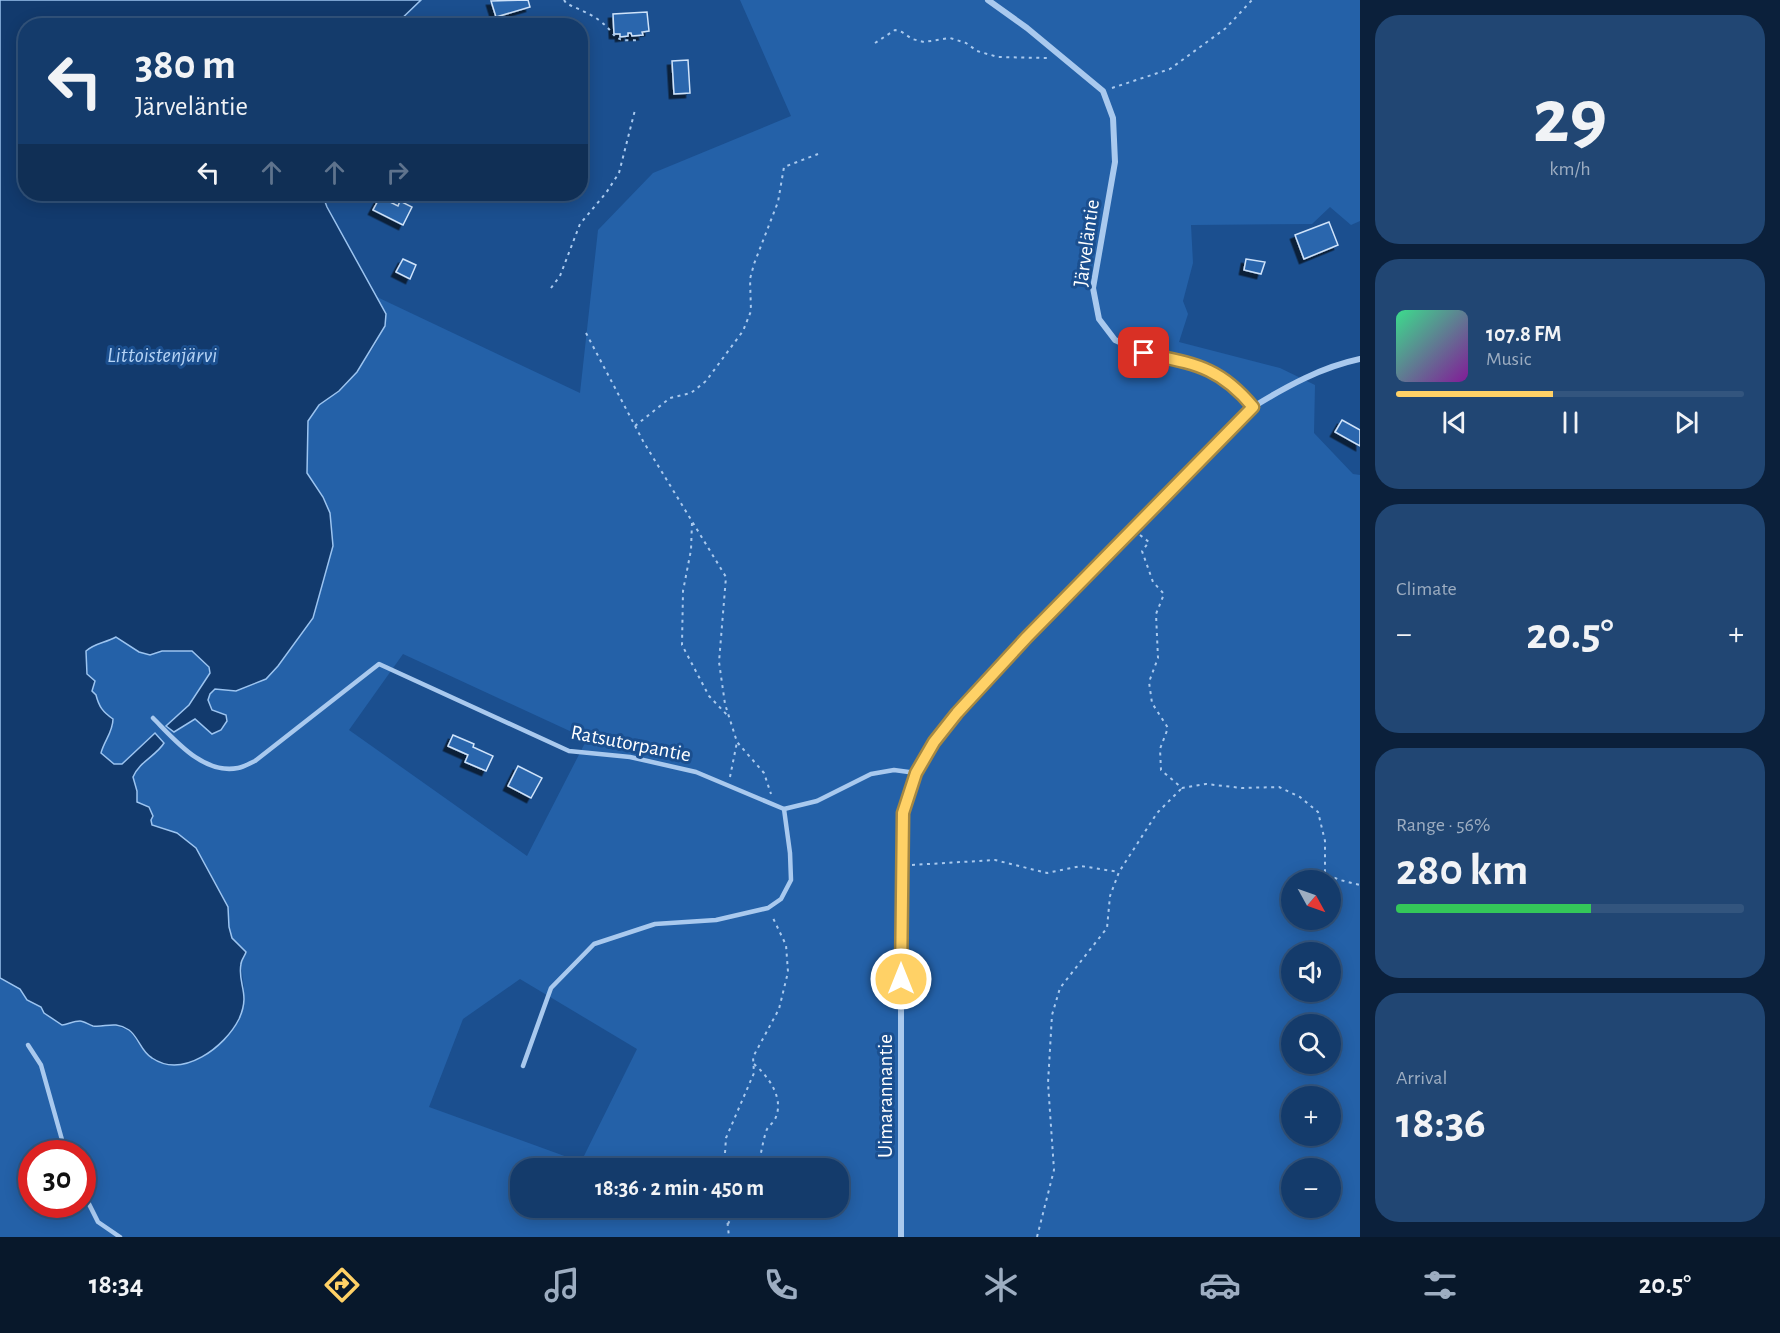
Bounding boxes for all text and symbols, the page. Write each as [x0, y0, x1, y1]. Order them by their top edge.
icon: left [36, 42, 114, 120]
text: 380 m [135, 44, 236, 86]
text: 29 [1533, 79, 1607, 157]
text: Järveläntie [135, 93, 248, 120]
icon: left [192, 156, 225, 189]
icon: ahead [255, 156, 288, 189]
icon: ahead [318, 156, 351, 189]
icon: right [381, 156, 414, 189]
text: km/h [1549, 159, 1591, 179]
street label: Järveläntie [1070, 198, 1103, 288]
text: 107.8 FM [1486, 323, 1561, 345]
pin [1118, 327, 1169, 378]
icon: arrive [1127, 336, 1160, 369]
water label: Littoistenjärvi [107, 344, 217, 366]
text: Music [1486, 349, 1532, 369]
icon: previous [1438, 406, 1471, 439]
icon: pause [1554, 406, 1587, 439]
icon: next [1670, 406, 1703, 439]
text: Climate [1396, 579, 1457, 599]
text: 20.5° [1526, 612, 1614, 657]
text: − [1396, 618, 1412, 651]
text: + [1728, 618, 1744, 651]
street label: Ratsutorpantie [569, 722, 693, 765]
text: Range · 56% [1396, 815, 1490, 835]
text: 280 km [1396, 848, 1528, 893]
north arrow [1281, 870, 1341, 930]
map controls [1281, 870, 1341, 1218]
button: sound [1281, 942, 1341, 1002]
position arrow [869, 947, 933, 1011]
button: search [1281, 1014, 1341, 1074]
street label: Uimarannantie [875, 1034, 896, 1158]
text: Arrival [1396, 1068, 1447, 1088]
button: + [1281, 1086, 1341, 1146]
text: 18:36 [1396, 1101, 1486, 1146]
speed limit sign: 30 [18, 1140, 96, 1218]
button: − [1281, 1158, 1341, 1218]
text: 18:36 · 2 min · 450 m [595, 1177, 764, 1199]
icon: directions [321, 1264, 363, 1306]
icon: music [541, 1264, 583, 1306]
icon: phone [760, 1264, 802, 1306]
icon: climate [980, 1264, 1022, 1306]
icon: car [1199, 1264, 1241, 1306]
icon: filters [1419, 1264, 1461, 1306]
text: 18:34 [89, 1271, 143, 1298]
text: 20.5° [1639, 1271, 1691, 1298]

